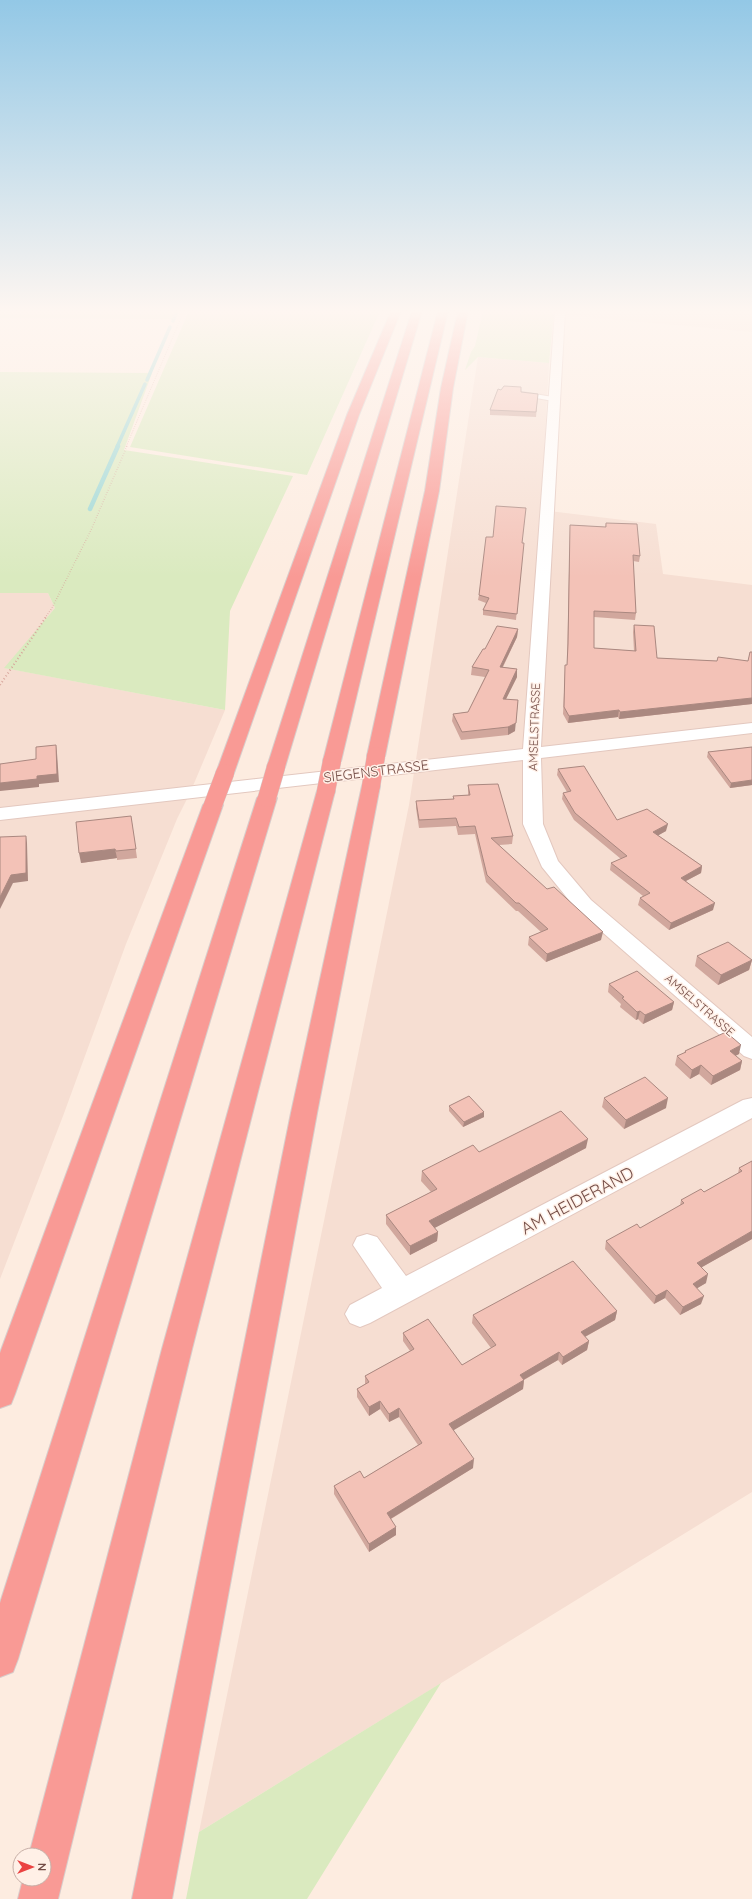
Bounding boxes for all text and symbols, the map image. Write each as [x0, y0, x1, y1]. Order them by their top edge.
street label: AMSELSTRASSE [525, 683, 543, 771]
street label: SIEGENSTRASSE [322, 756, 430, 786]
street label: AMSELSTRASSE [662, 971, 738, 1040]
street label: AM HEIDERAND [517, 1161, 637, 1239]
north arrow [12, 1847, 52, 1887]
text: N [35, 1863, 49, 1871]

